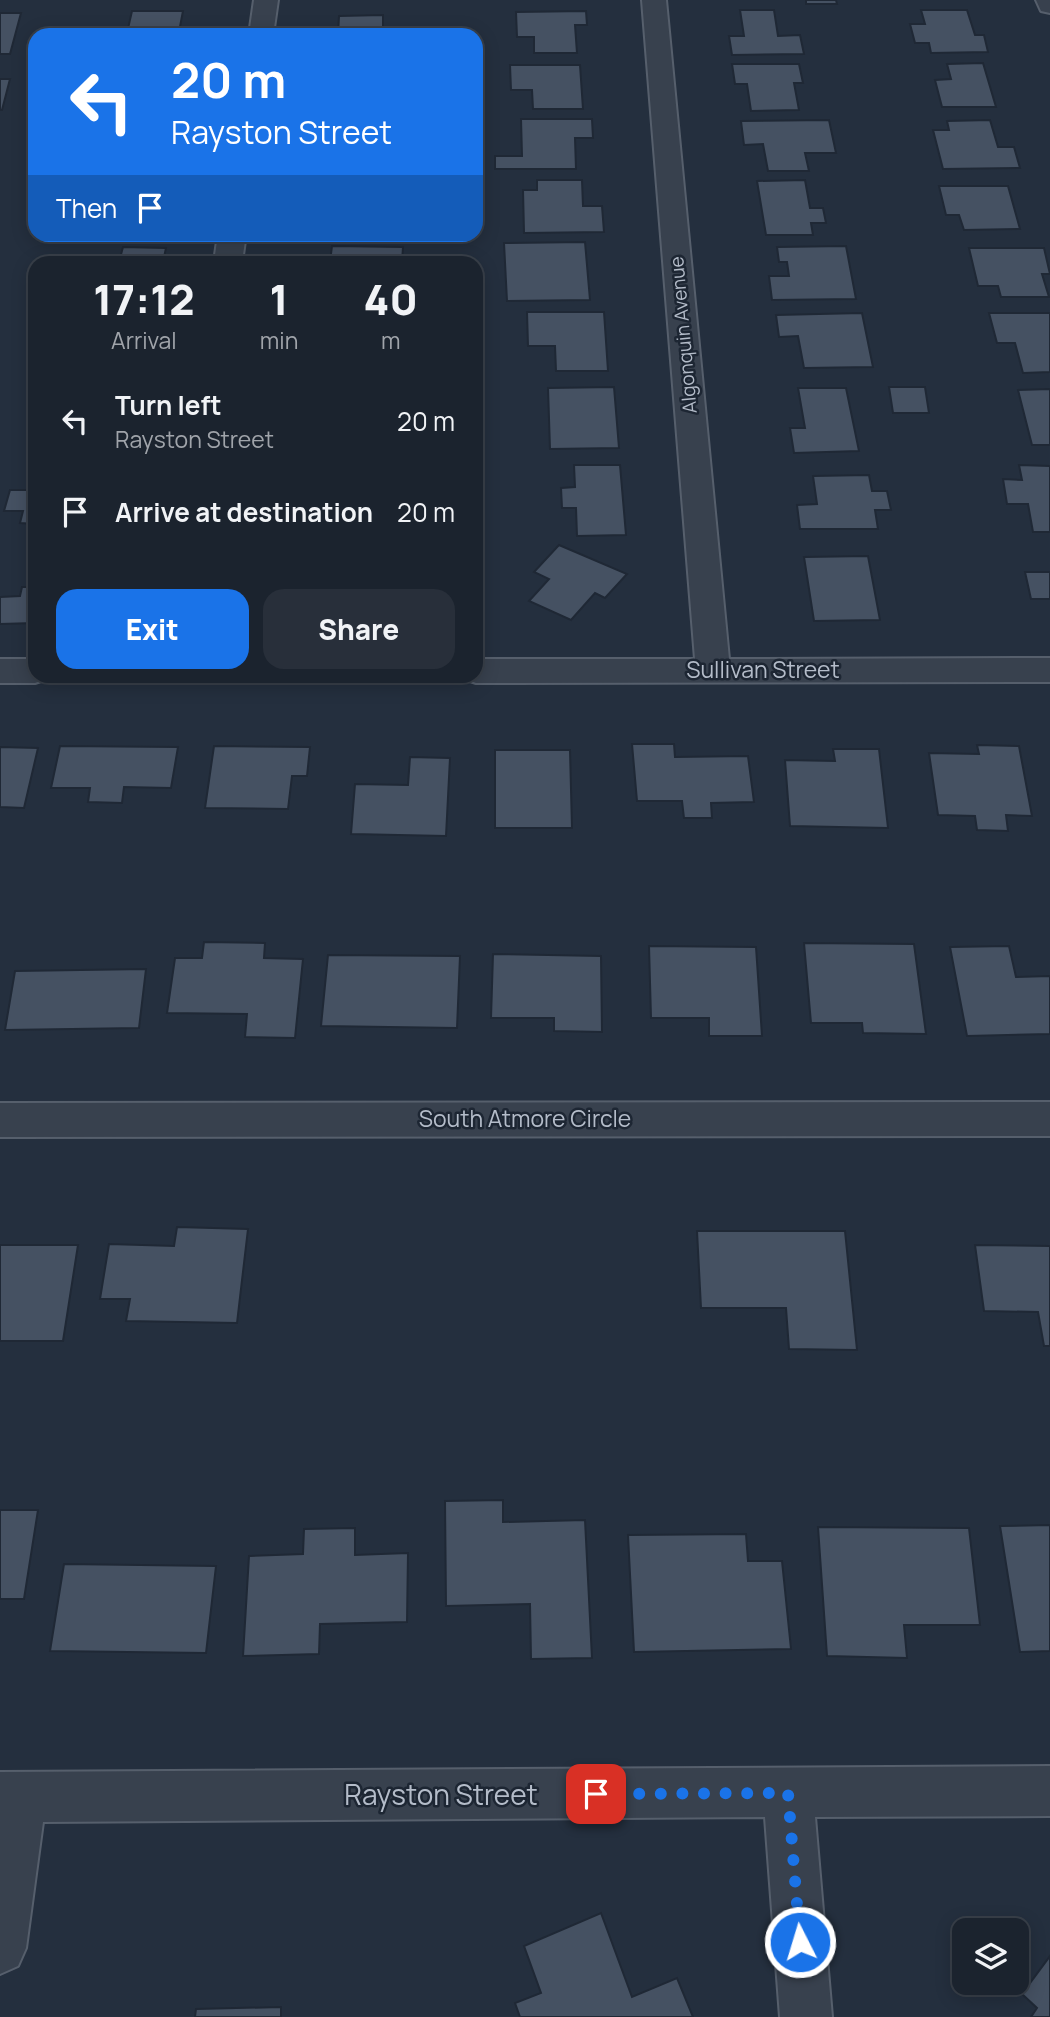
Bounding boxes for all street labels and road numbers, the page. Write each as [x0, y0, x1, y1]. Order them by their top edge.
street label: Algonquin Avenue [663, 255, 703, 415]
street label: Sullivan Street [686, 653, 840, 685]
street label: South Atmore Circle [419, 1102, 631, 1134]
street label: Rayston Street [344, 1775, 538, 1813]

